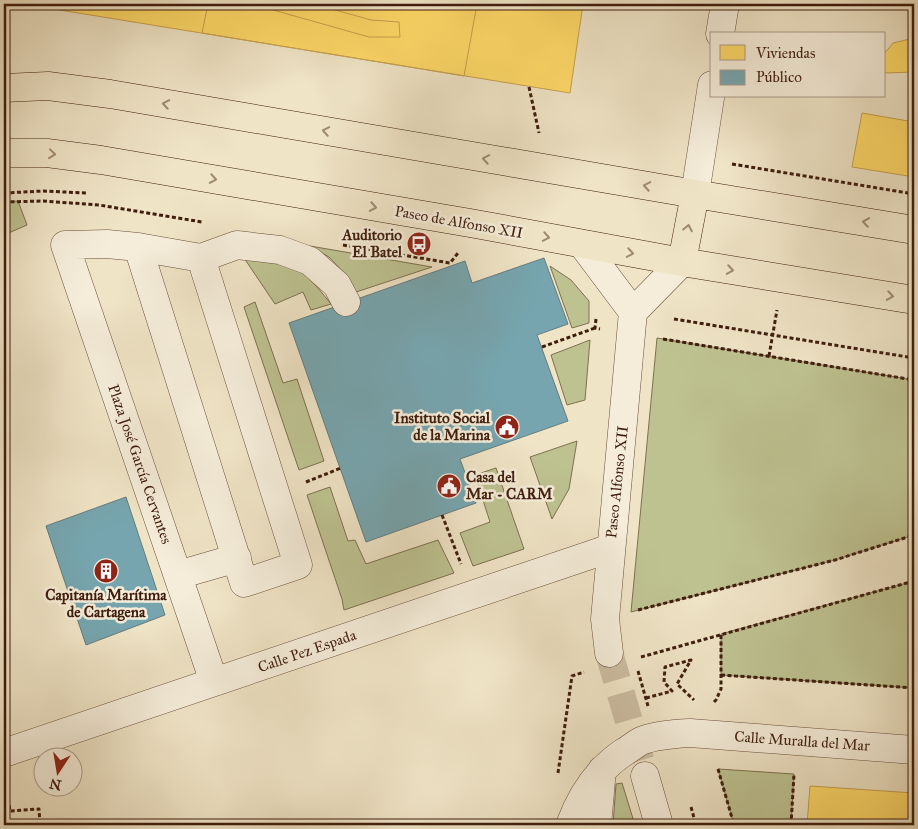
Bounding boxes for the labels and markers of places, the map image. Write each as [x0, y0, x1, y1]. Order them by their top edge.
place label: Auditorio El Batel [341, 226, 403, 261]
bus stop icon: Auditorio El Batel [406, 231, 432, 257]
place label: Instituto Social de la Marina [394, 409, 491, 444]
public building icon: Instituto Social de la Marina [494, 414, 520, 440]
place label: Casa del Mar - CARM [466, 468, 553, 503]
public building icon: Casa del Mar - CARM [436, 473, 462, 499]
building icon: Capitanía Marítima de Cartagena [93, 558, 119, 584]
place label: Capitanía Marítima de Cartagena [45, 586, 167, 622]

